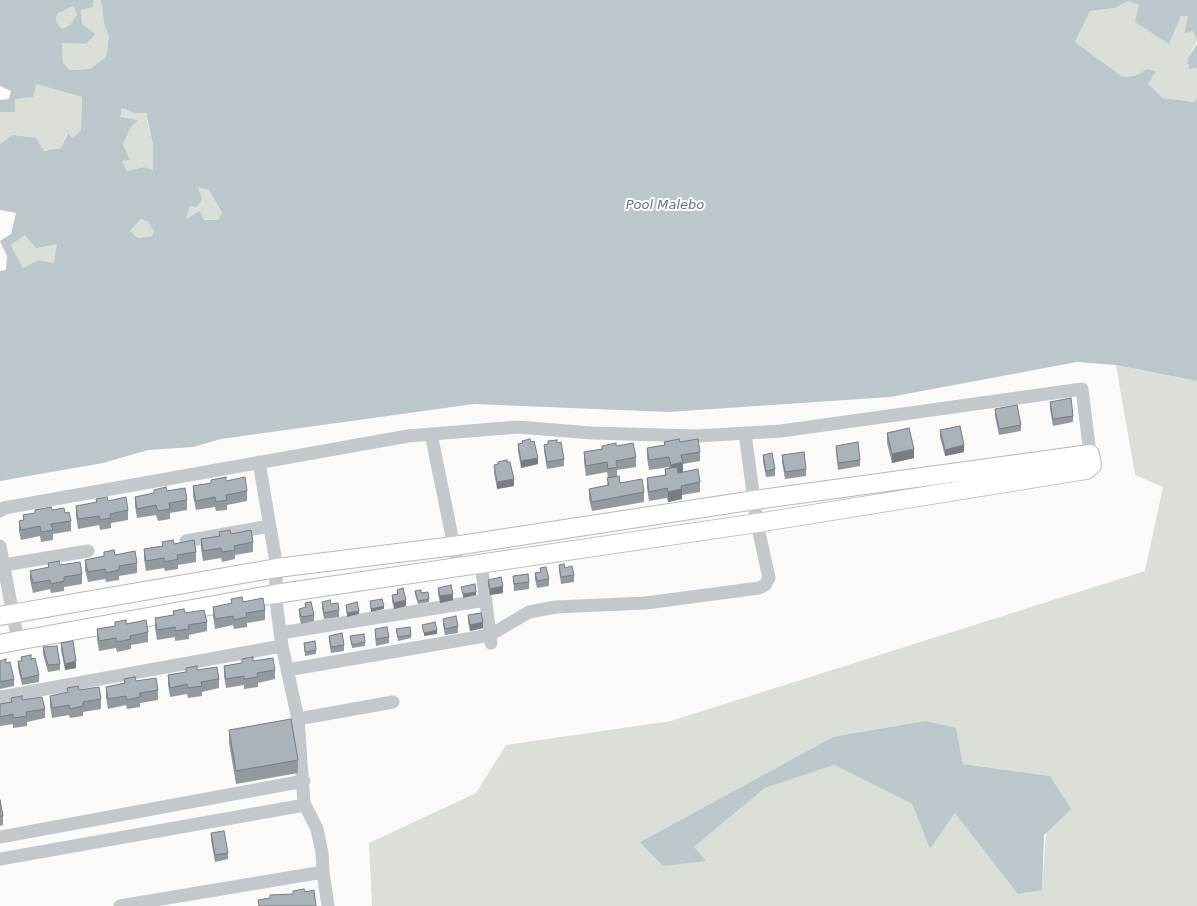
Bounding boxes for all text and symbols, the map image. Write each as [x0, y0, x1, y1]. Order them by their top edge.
water label: Pool Malebo [626, 198, 704, 214]

